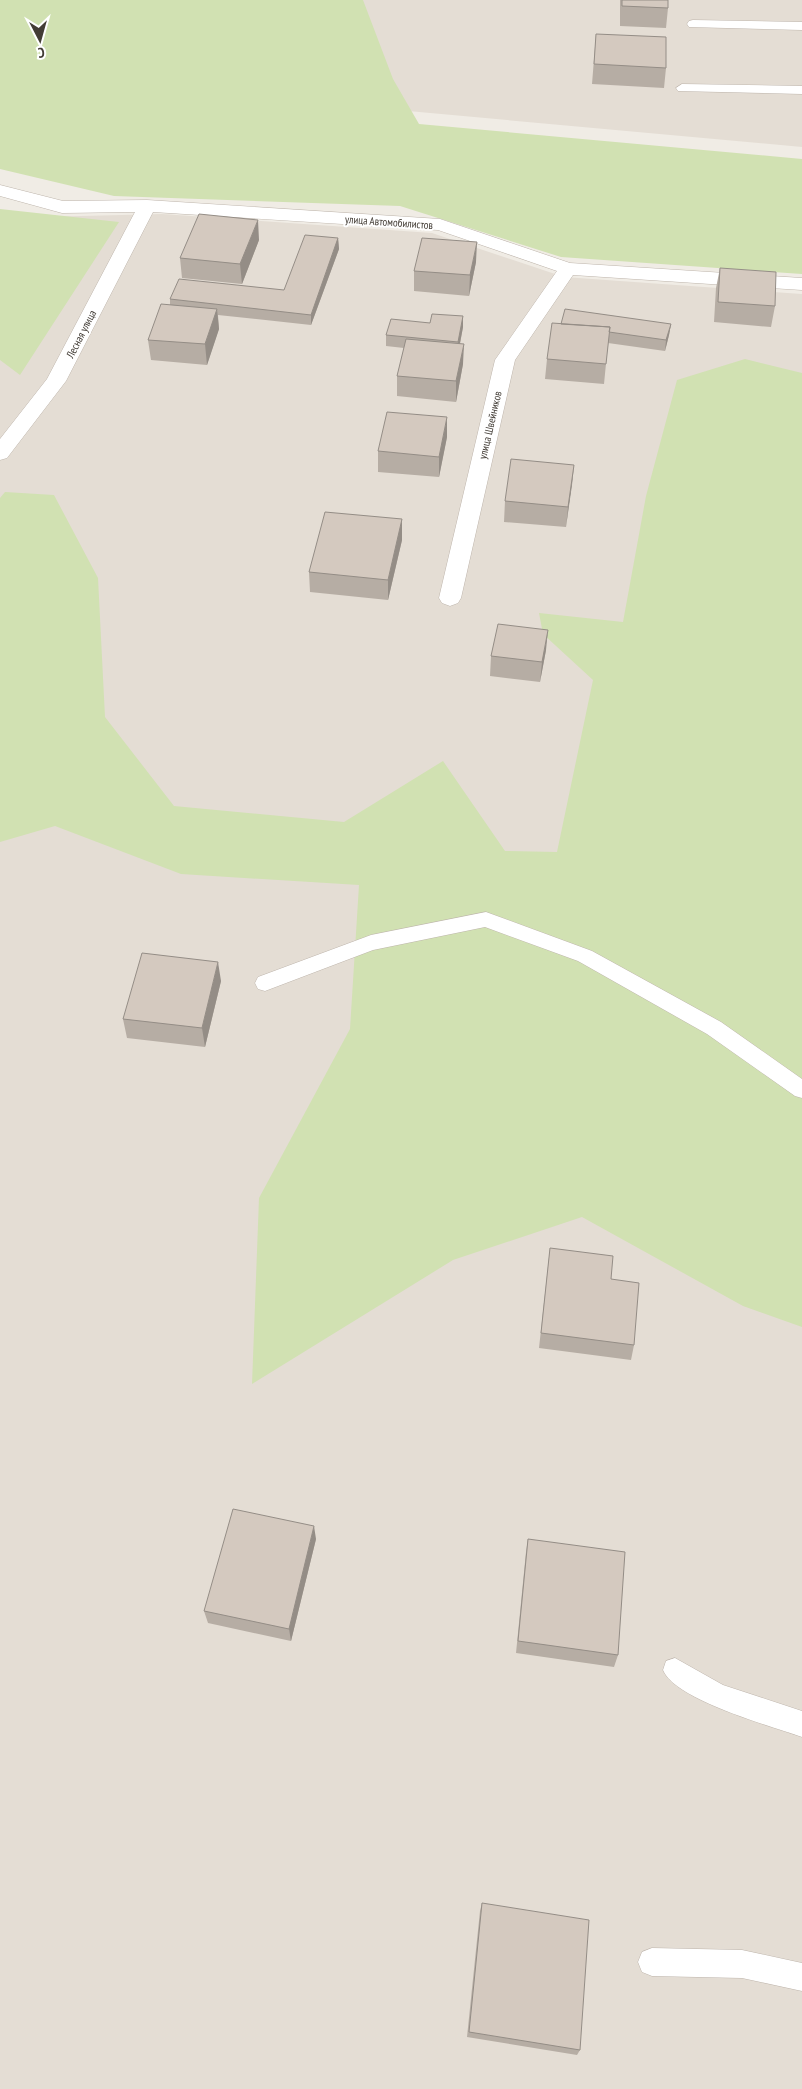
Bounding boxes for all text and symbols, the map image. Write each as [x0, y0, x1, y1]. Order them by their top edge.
north arrow [15, 15, 65, 65]
text: С [37, 44, 45, 62]
street label: улица Автомобилистов [345, 212, 434, 232]
street label: Лесная улица [62, 308, 99, 361]
street label: улица Швейников [475, 389, 505, 460]

